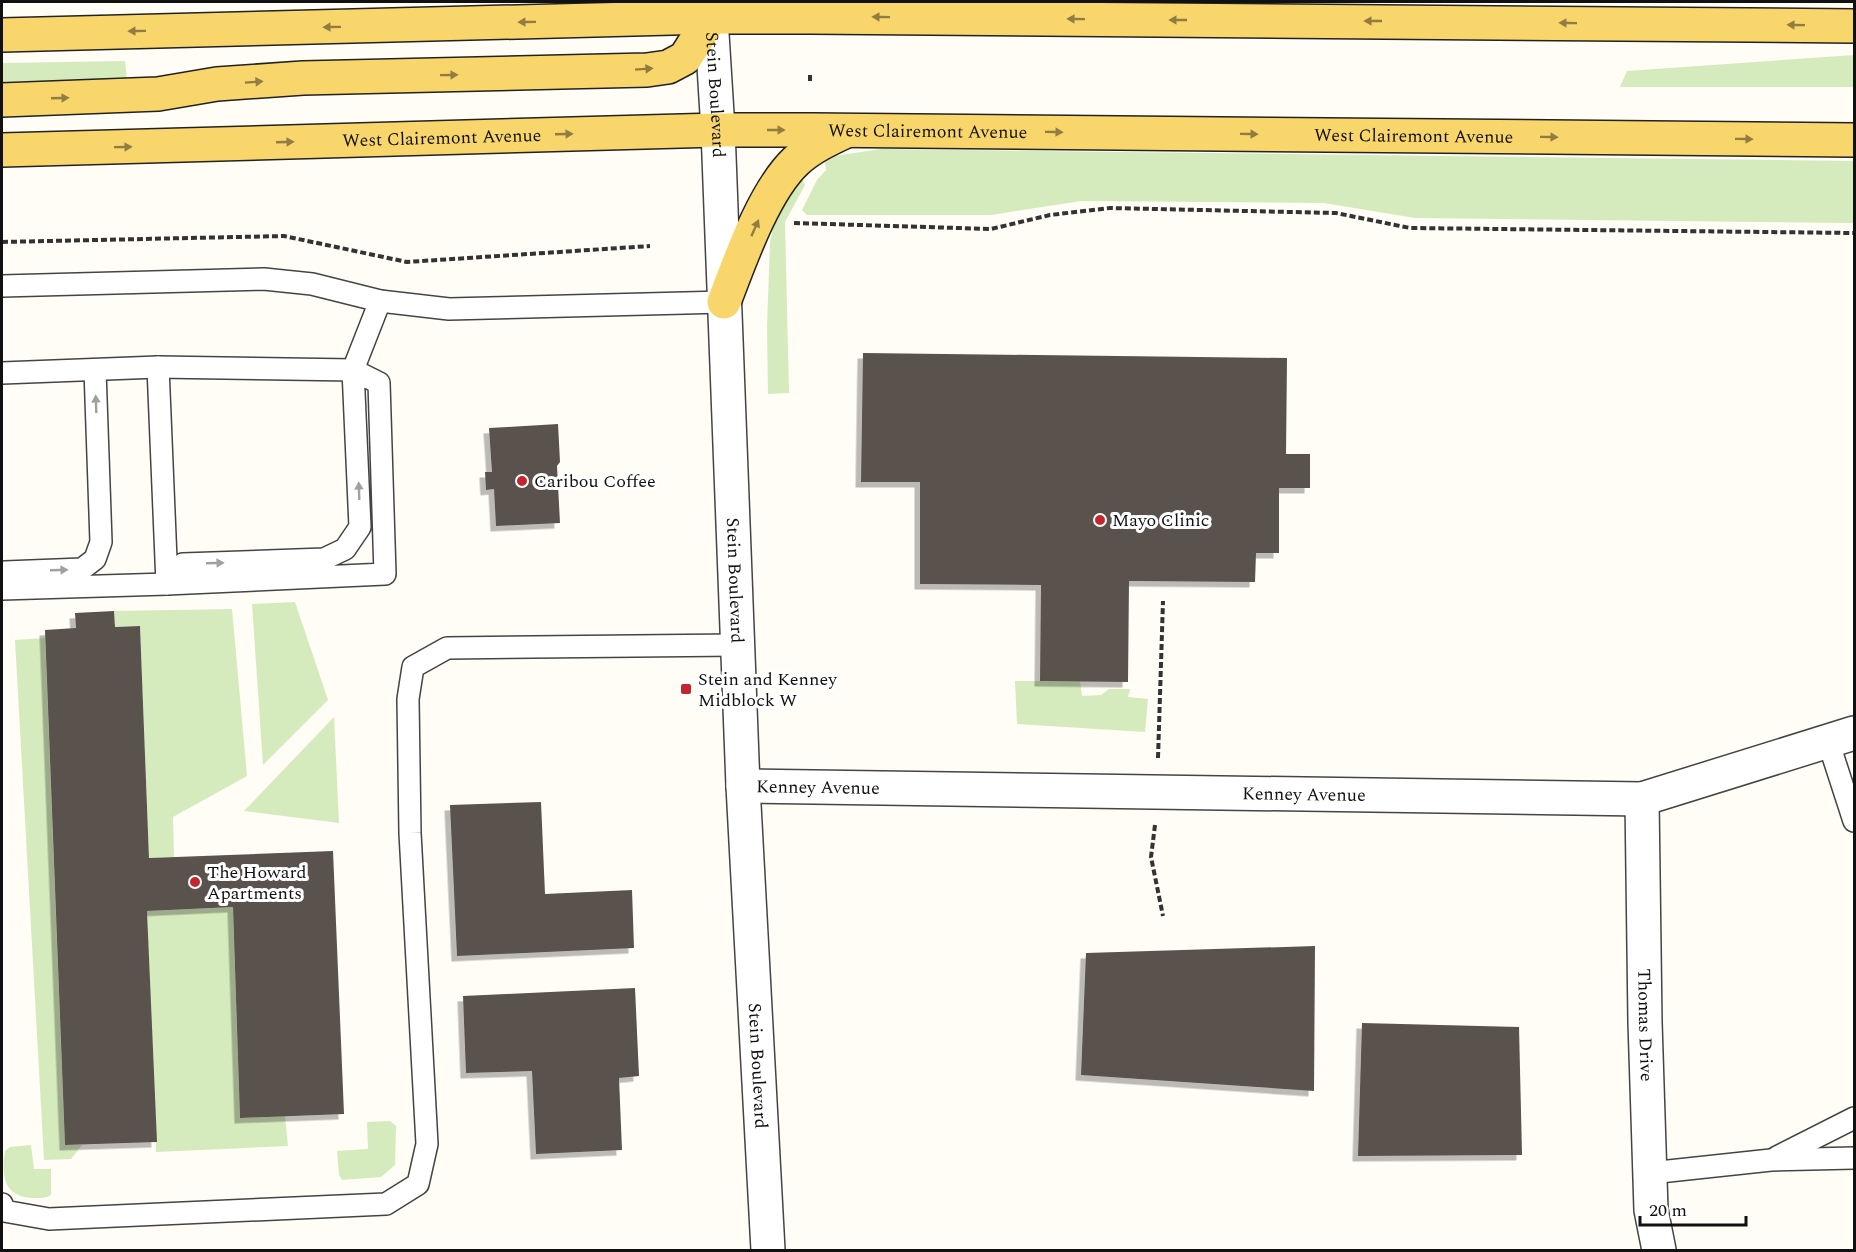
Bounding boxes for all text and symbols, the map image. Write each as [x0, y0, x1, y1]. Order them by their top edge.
one-way arrow [872, 12, 891, 22]
one-way arrow [1067, 14, 1086, 24]
one-way arrow [1169, 15, 1188, 25]
one-way arrow [1364, 16, 1383, 26]
one-way arrow [517, 18, 536, 27]
one-way arrow [1559, 18, 1578, 28]
one-way arrow [1787, 20, 1806, 30]
one-way arrow [322, 22, 341, 32]
one-way arrow [127, 27, 146, 36]
street label: Stein Boulevard [698, 31, 732, 158]
one-way arrow [634, 65, 653, 74]
one-way arrow [439, 70, 458, 80]
one-way arrow [244, 77, 263, 86]
one-way arrow [50, 93, 69, 103]
street label: West Clairemont Avenue [828, 117, 1027, 146]
street label: West Clairemont Avenue [342, 122, 542, 154]
street label: West Clairemont Avenue [1314, 122, 1513, 151]
one-way arrow [767, 125, 786, 135]
one-way arrow [1044, 127, 1063, 137]
one-way arrow [1239, 129, 1258, 139]
one-way arrow [555, 130, 574, 139]
one-way arrow [1539, 132, 1558, 142]
one-way arrow [1734, 134, 1753, 144]
one-way arrow [276, 137, 295, 147]
one-way arrow [113, 142, 132, 151]
one-way arrow [750, 220, 759, 237]
one-way arrow [91, 395, 101, 414]
place label: Caribou Coffee [534, 468, 656, 495]
marker: Caribou Coffee [515, 474, 529, 488]
one-way arrow [354, 481, 363, 500]
place label: Mayo Clinic [1112, 507, 1209, 534]
marker: Mayo Clinic [1093, 513, 1107, 527]
street label: Stein Boulevard [719, 517, 751, 644]
one-way arrow [206, 558, 225, 567]
one-way arrow [50, 565, 69, 574]
place label: Stein and Kenney Midblock W [698, 666, 838, 714]
marker: Stein and Kenney Midblock W [679, 682, 693, 696]
street label: Kenney Avenue [756, 773, 880, 802]
street label: Kenney Avenue [1242, 780, 1366, 809]
place label: The Howard Apartments [207, 859, 307, 907]
marker: The Howard Apartments [188, 875, 202, 889]
street label: Thomas Drive [1630, 968, 1660, 1082]
street label: Stein Boulevard [741, 1002, 774, 1130]
scale bar [1640, 1189, 1746, 1227]
text: 20 m [1649, 1197, 1687, 1224]

